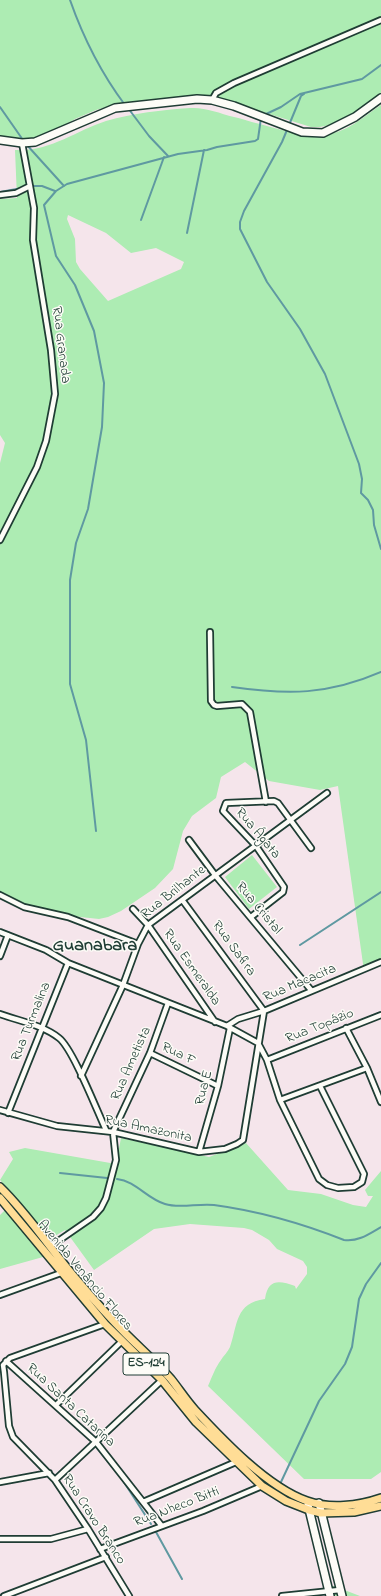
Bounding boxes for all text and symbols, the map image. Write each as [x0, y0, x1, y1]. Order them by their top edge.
street label: Rua Granada [47, 306, 73, 384]
street label: Rua Ágata [231, 805, 283, 863]
street label: Rua Brilhante [138, 863, 210, 923]
street label: Rua Cristal [231, 879, 285, 939]
street label: Rua Safira [207, 918, 259, 980]
street label: Rua Esmeralda [159, 927, 223, 1009]
district label: Guanabara [53, 936, 137, 958]
street label: Rua Macacita [261, 961, 339, 1007]
street label: Rua Turmalina [8, 980, 56, 1064]
street label: Rua Topázio [284, 1006, 356, 1048]
street label: Rua Ametista [108, 1024, 156, 1104]
street label: Rua F [158, 1040, 198, 1070]
street label: Rua E [193, 1069, 217, 1107]
street label: Rua Amazonita [103, 1113, 193, 1147]
street label: Avenida Venâncio Flores [33, 1217, 135, 1335]
road number: ES-124 [123, 1353, 169, 1375]
street label: Rua Santa Catarina [22, 1361, 118, 1451]
street label: Rua Cravo Branco [58, 1472, 128, 1568]
street label: Rua Nheco Bitti [132, 1484, 222, 1532]

